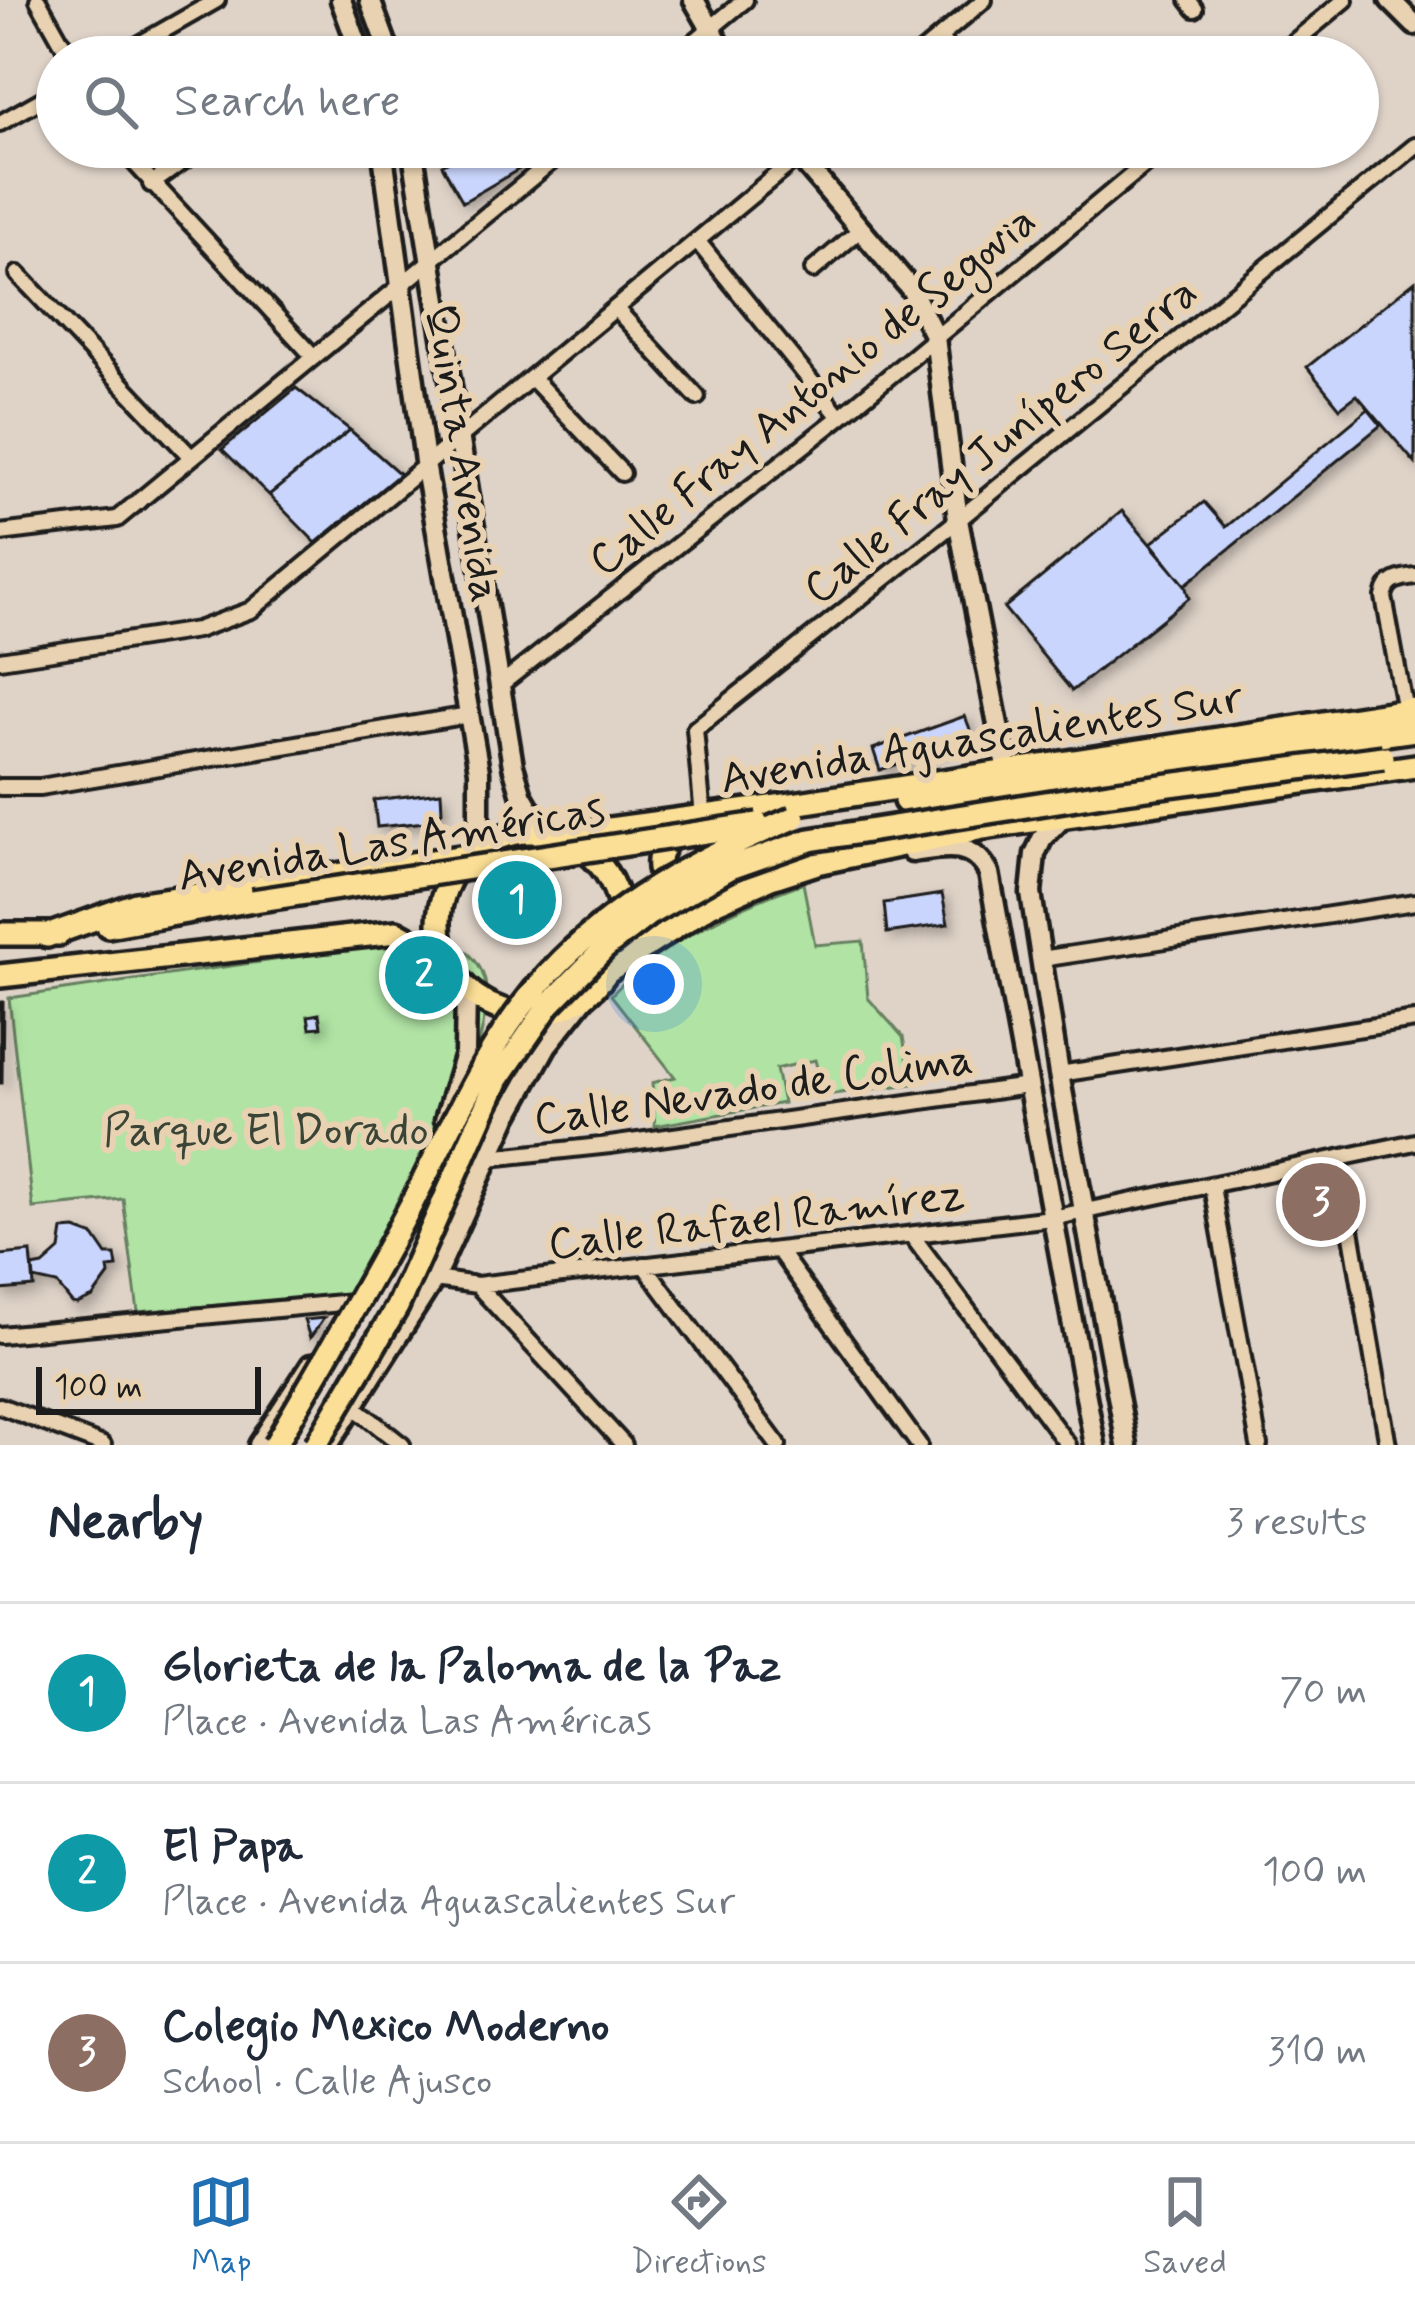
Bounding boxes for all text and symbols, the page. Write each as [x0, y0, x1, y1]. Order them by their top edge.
search box [36, 36, 1379, 168]
icon: search [78, 69, 144, 135]
text: Search here [174, 73, 401, 132]
street label: Calle Fray Antonio de Segovia [577, 193, 1052, 594]
street label: Calle Fray Junípero Serra [792, 264, 1210, 619]
street label: Quinta Avenida [409, 300, 514, 607]
street label: Avenida Aguascalientes Sur [716, 669, 1247, 810]
street label: Avenida Las Américas [174, 782, 609, 907]
pin: 1 [478, 855, 556, 945]
pin: 2 [385, 930, 463, 1020]
your location [624, 954, 684, 1014]
street label: Calle Nevado de Colima [530, 1030, 977, 1150]
park label: Parque El Dorado [103, 1102, 429, 1161]
pin: 3 [1282, 1157, 1360, 1247]
street label: Calle Rafael Ramírez [545, 1166, 968, 1275]
scale bar [36, 1361, 261, 1414]
text: 100 m [54, 1366, 143, 1410]
text: Nearby [48, 1490, 203, 1556]
text: 3 results [1226, 1498, 1367, 1549]
text: Glorieta de la Paloma de la Paz [162, 1638, 781, 1697]
text: 1 [78, 1667, 96, 1718]
text: 70 m [1279, 1667, 1367, 1718]
text: Place · Avenida Las Américas [162, 1697, 652, 1748]
text: El Papa [162, 1818, 302, 1877]
text: 2 [77, 1847, 97, 1898]
text: 100 m [1262, 1847, 1367, 1898]
text: Place · Avenida Aguascalientes Sur [162, 1877, 735, 1928]
text: Colegio Mexico Moderno [162, 1998, 609, 2057]
text: 3 [78, 2027, 96, 2078]
text: 310 m [1268, 2027, 1367, 2078]
text: School · Calle Ajusco [162, 2057, 492, 2108]
tab: Map [188, 2169, 254, 2285]
tab: Directions [631, 2169, 767, 2285]
tab: Saved [1143, 2169, 1227, 2285]

